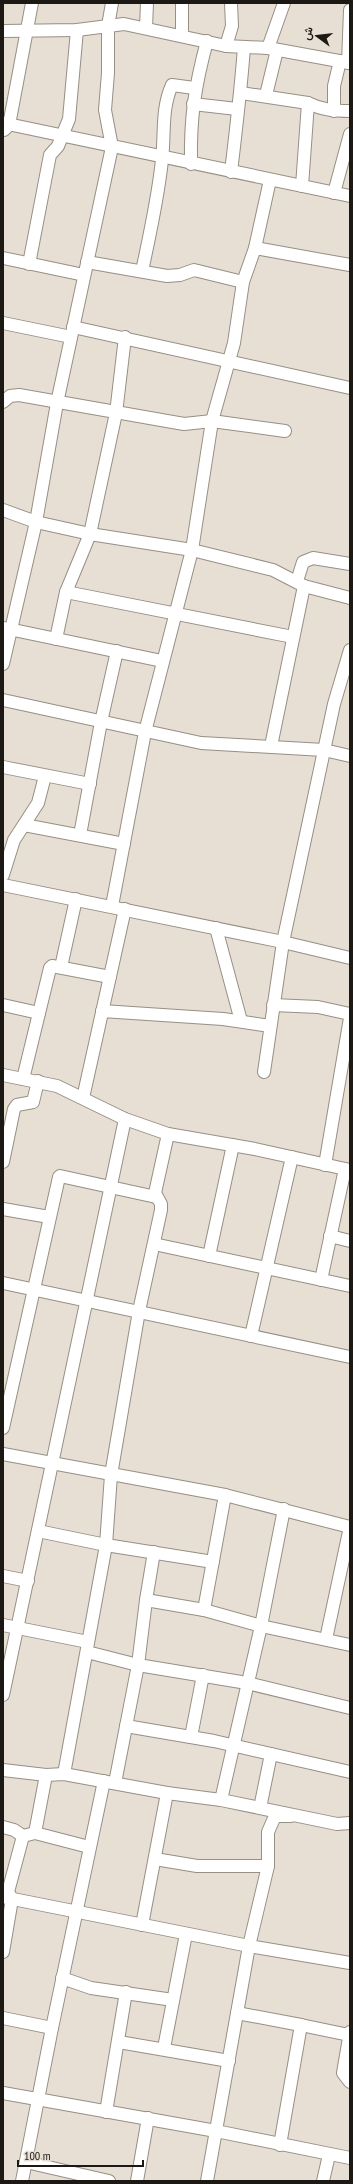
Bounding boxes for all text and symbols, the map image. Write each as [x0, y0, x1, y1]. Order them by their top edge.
north arrow [297, 16, 337, 56]
text: ش [299, 25, 316, 42]
scale bar [18, 2142, 143, 2168]
text: 100 m [24, 2148, 51, 2163]

